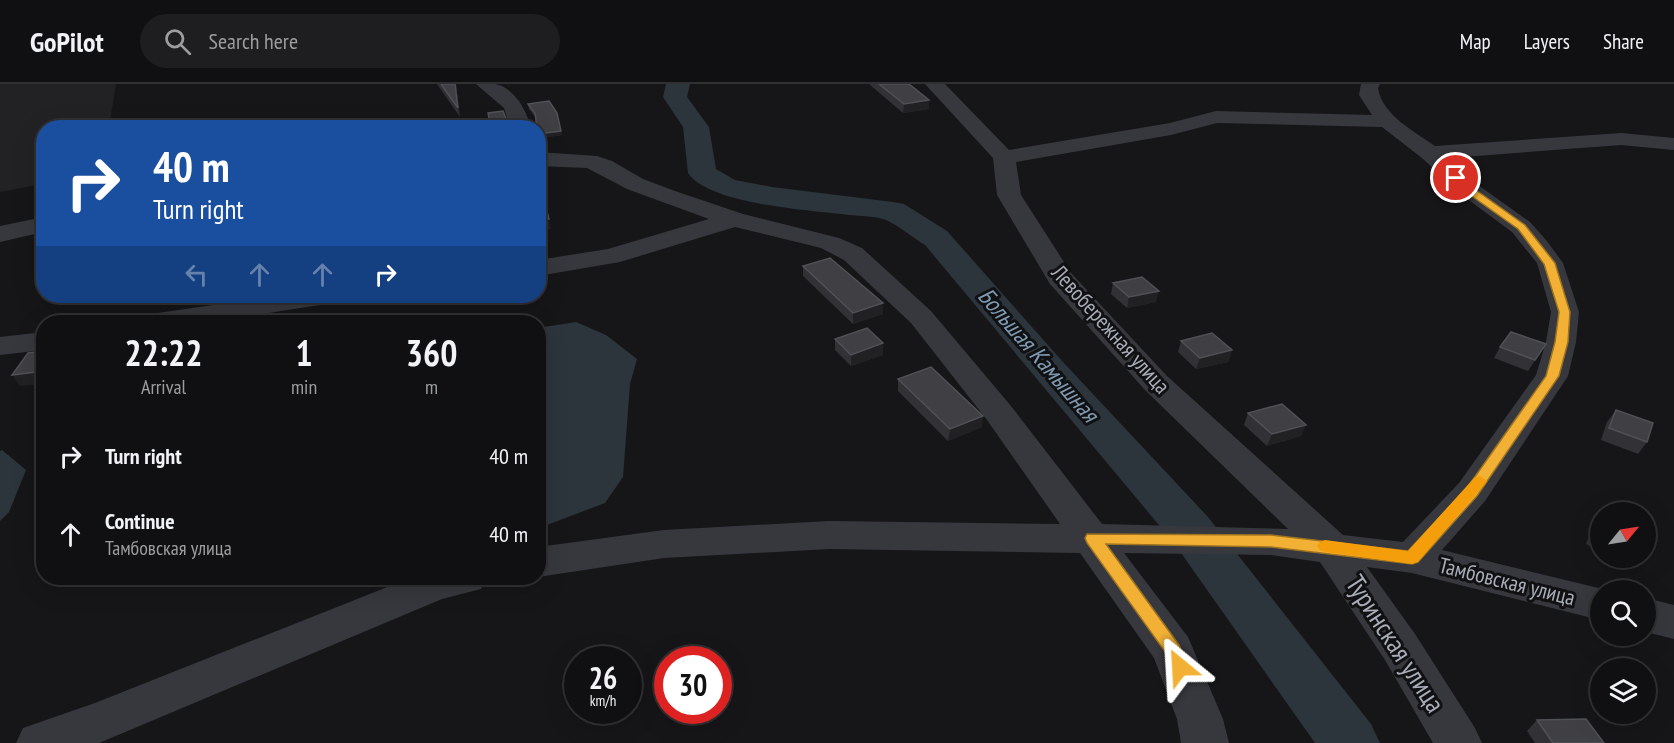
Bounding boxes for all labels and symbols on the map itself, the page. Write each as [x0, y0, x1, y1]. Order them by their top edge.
pin [1430, 152, 1481, 203]
street label: Левобережная улица [1045, 258, 1176, 399]
water label: Большая Камышная [971, 281, 1106, 430]
north arrow [1590, 502, 1656, 568]
street label: Тамбовская улица [1436, 551, 1578, 611]
street label: Туринская улица [1339, 568, 1453, 719]
position arrow [1148, 635, 1212, 699]
speed limit sign: 30 [654, 646, 732, 724]

